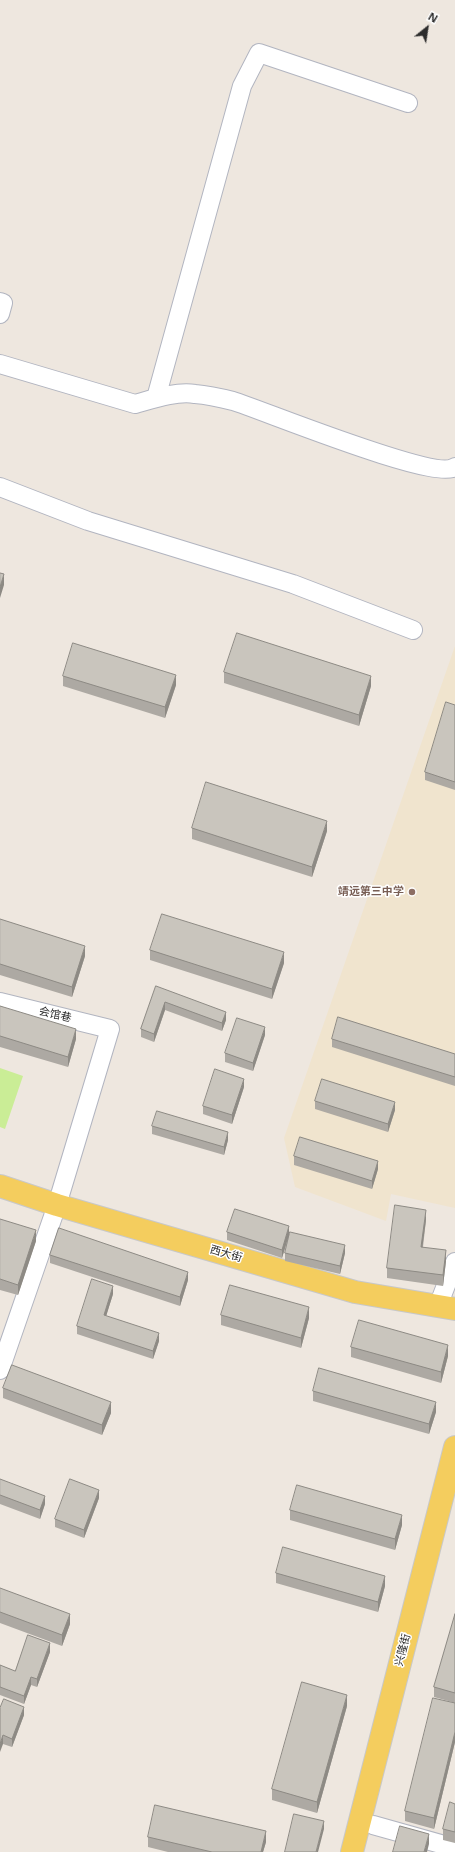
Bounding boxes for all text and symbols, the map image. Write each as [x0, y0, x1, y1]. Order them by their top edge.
north arrow [407, 8, 447, 48]
text: N [426, 8, 441, 26]
place label: 靖远第三中学 [338, 885, 404, 899]
marker: 靖远第三中学 [407, 887, 417, 897]
street label: 会馆巷 [37, 1005, 73, 1025]
street label: 西大街 [208, 1243, 244, 1265]
street label: 兴隆街 [393, 1632, 413, 1668]

